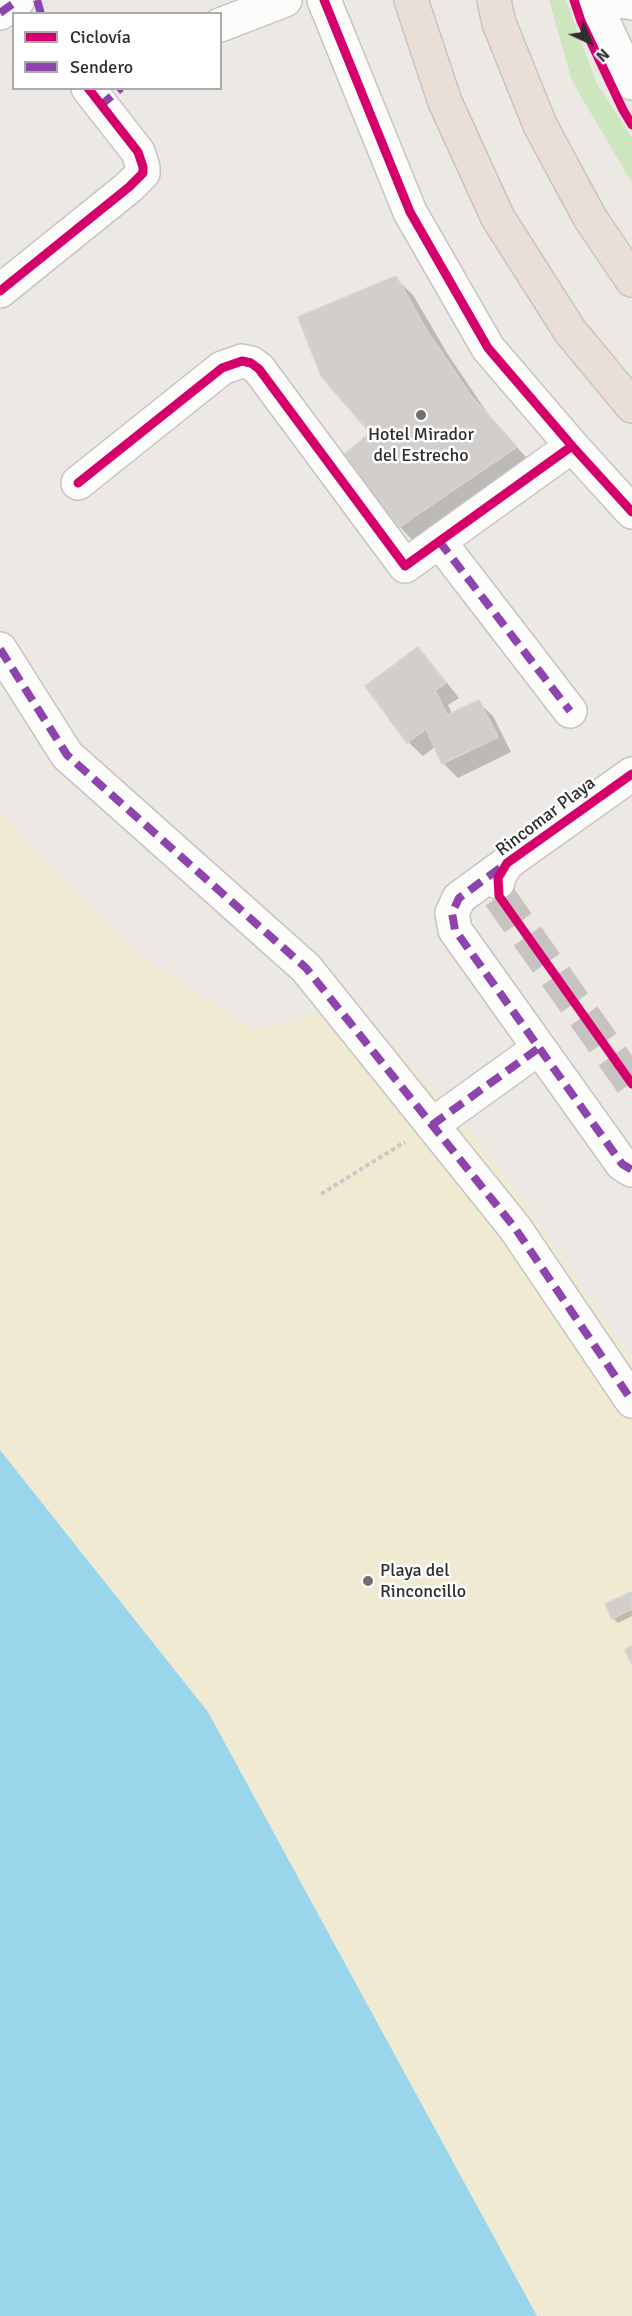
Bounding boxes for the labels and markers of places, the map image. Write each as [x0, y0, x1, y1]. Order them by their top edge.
marker: Hotel Mirador del Estrecho [414, 408, 428, 422]
place label: Hotel Mirador del Estrecho [368, 424, 474, 466]
place label: Playa del Rinconcillo [380, 1560, 466, 1602]
marker: Playa del Rinconcillo [361, 1574, 375, 1588]

